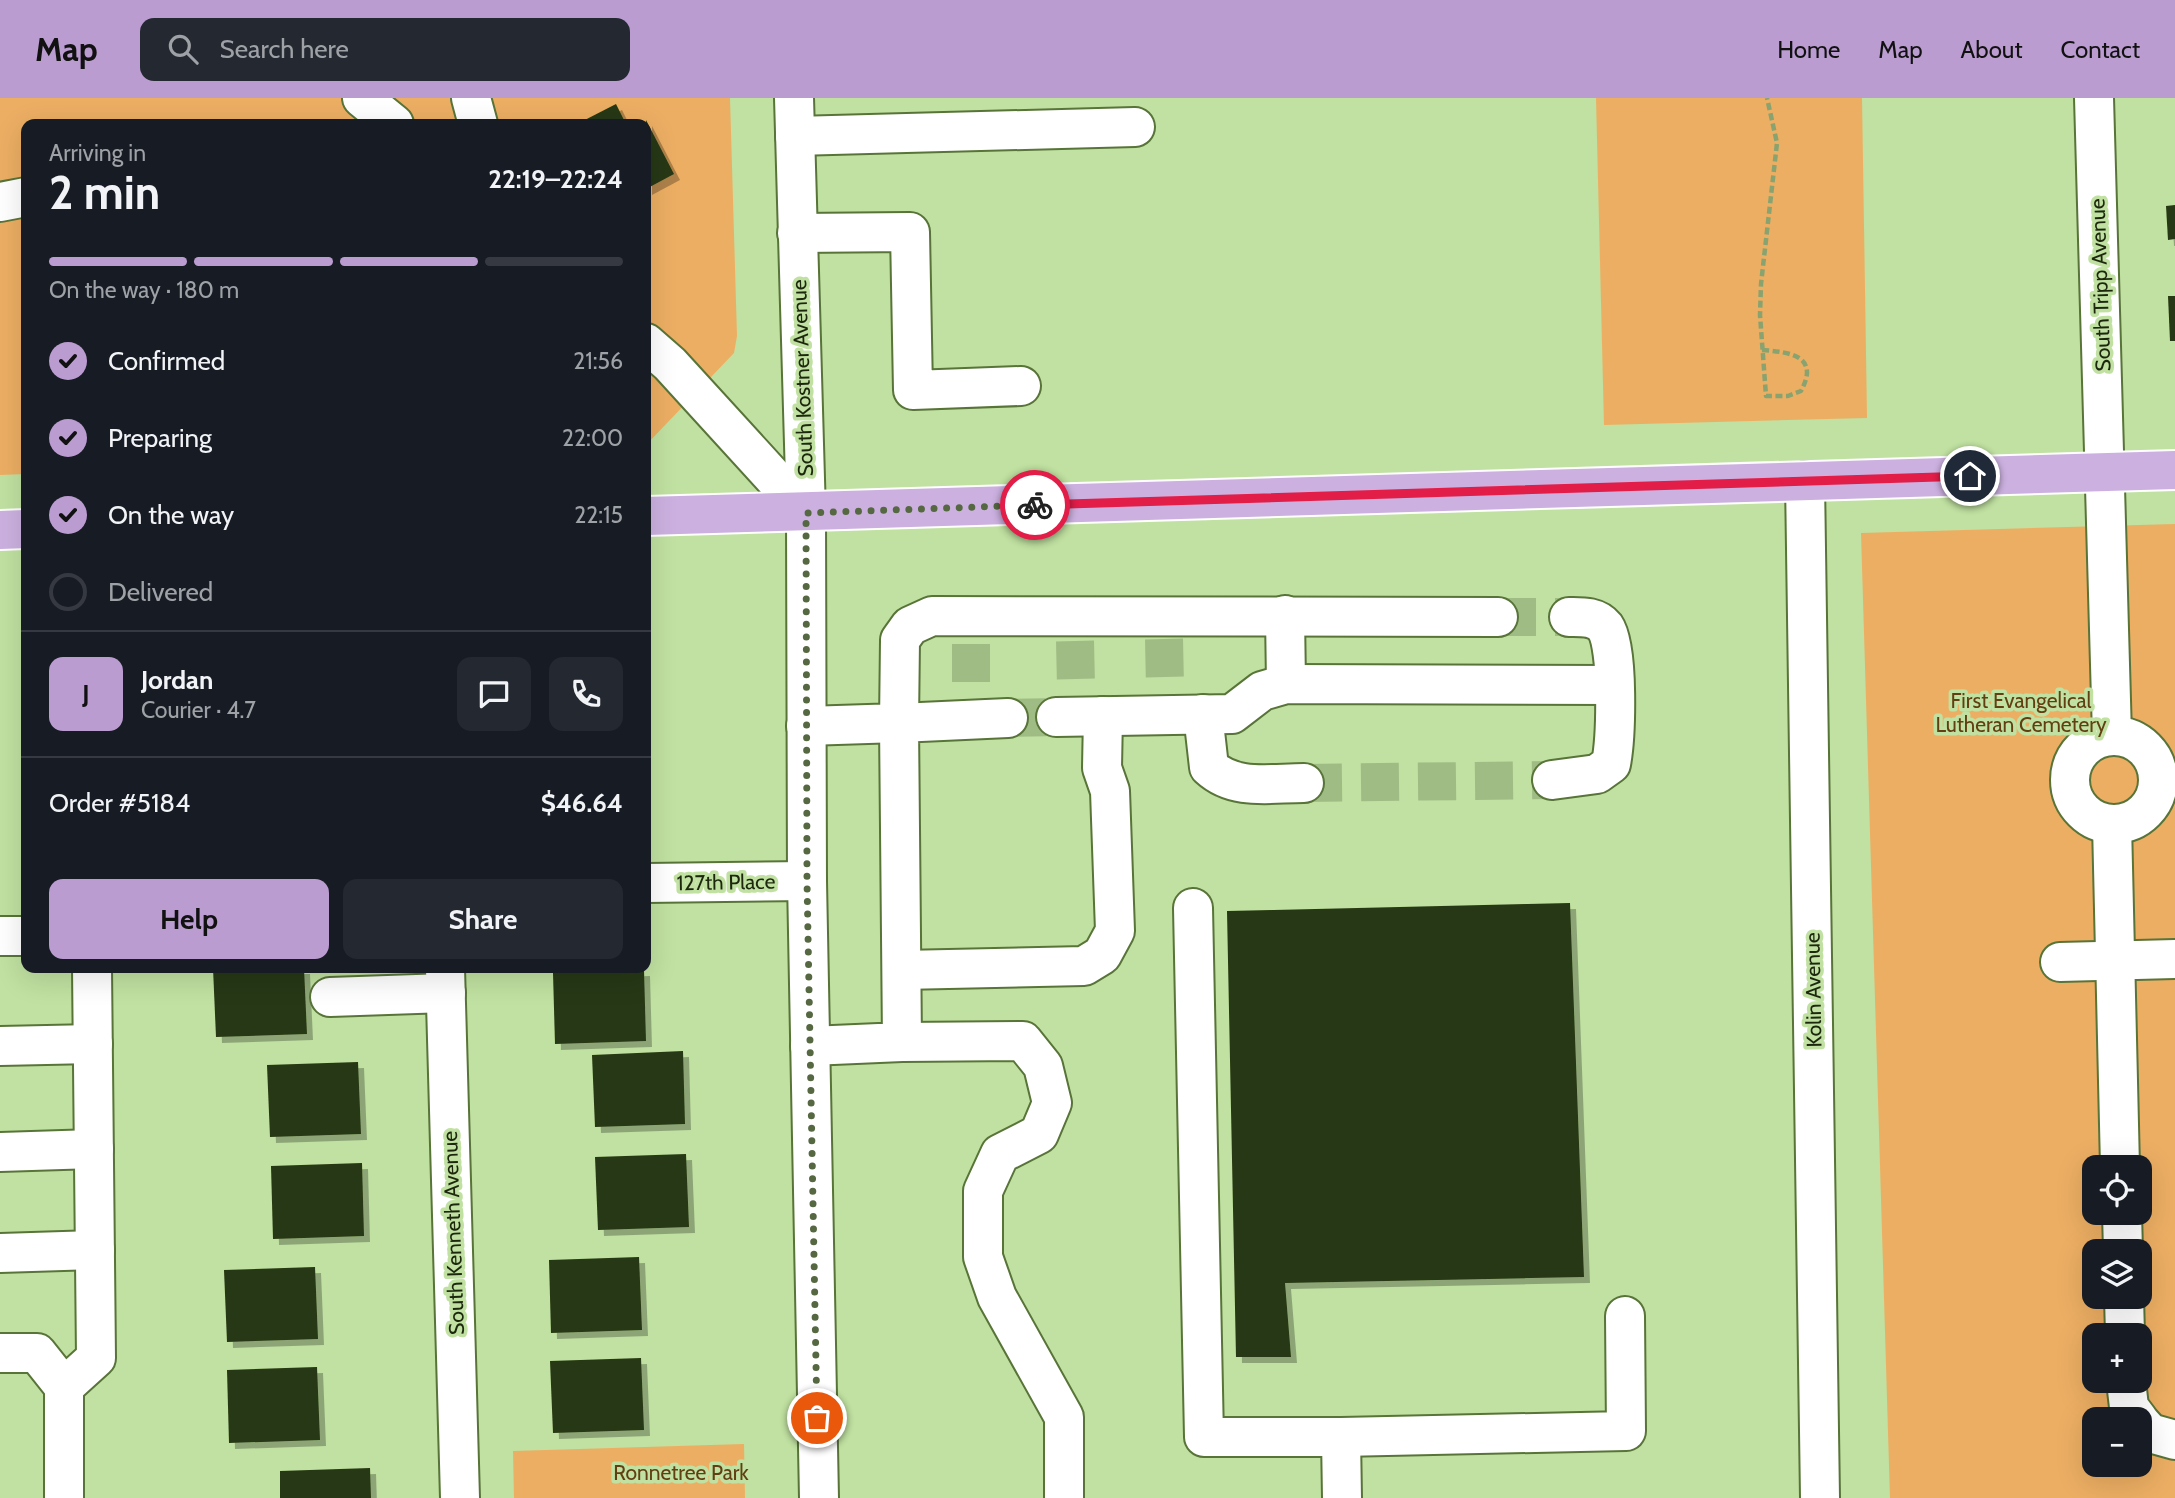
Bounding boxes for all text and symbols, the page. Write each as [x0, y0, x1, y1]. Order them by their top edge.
search box [140, 18, 630, 81]
text: Map [35, 29, 98, 69]
icon: search [164, 30, 202, 68]
text: Search here [220, 33, 349, 65]
text: Home [1777, 35, 1840, 64]
text: Map [1878, 35, 1923, 64]
text: About [1961, 35, 2023, 64]
text: Contact [2061, 35, 2140, 64]
text: Arriving in [49, 139, 146, 167]
text: 22:19–22:24 [488, 163, 623, 195]
text: 2 min [49, 165, 160, 221]
street label: South Tripp Avenue [2084, 198, 2116, 372]
text: On the way · 180 m [49, 276, 239, 304]
street label: South Kostner Avenue [786, 279, 818, 477]
icon: check [49, 342, 87, 380]
text: Confirmed [108, 345, 225, 377]
text: 21:56 [573, 347, 623, 375]
icon: check [49, 419, 87, 457]
text: Preparing [108, 422, 212, 454]
text: 22:00 [562, 424, 623, 452]
pin [1940, 446, 2000, 506]
icon: home [1951, 457, 1989, 495]
courier [1000, 470, 1070, 540]
icon: bike [1016, 486, 1054, 524]
icon: check [49, 496, 87, 534]
text: On the way [108, 499, 234, 531]
text: 22:15 [574, 501, 623, 529]
text: Delivered [108, 576, 213, 608]
button: chat [457, 657, 531, 731]
button: phone [549, 657, 623, 731]
text: Jordan [141, 664, 213, 696]
text: J [82, 678, 90, 710]
park label: First Evangelical Lutheran Cemetery [1935, 688, 2107, 737]
text: Courier · 4.7 [141, 696, 256, 724]
text: Order #5184 [49, 787, 190, 819]
text: $46.64 [541, 787, 623, 819]
street label: 127th Place [676, 869, 776, 895]
button: Help [49, 879, 329, 959]
button: Share [343, 879, 623, 959]
street label: Kolin Avenue [1799, 932, 1827, 1048]
street label: South Kenneth Avenue [437, 1130, 469, 1335]
map controls [2082, 1155, 2152, 1477]
button: locate [2082, 1155, 2152, 1225]
button: layers [2082, 1239, 2152, 1309]
button: + [2082, 1323, 2152, 1393]
pin [787, 1388, 847, 1448]
icon: bag [798, 1399, 836, 1437]
button: − [2082, 1407, 2152, 1477]
park label: Ronnetree Park [613, 1460, 749, 1485]

